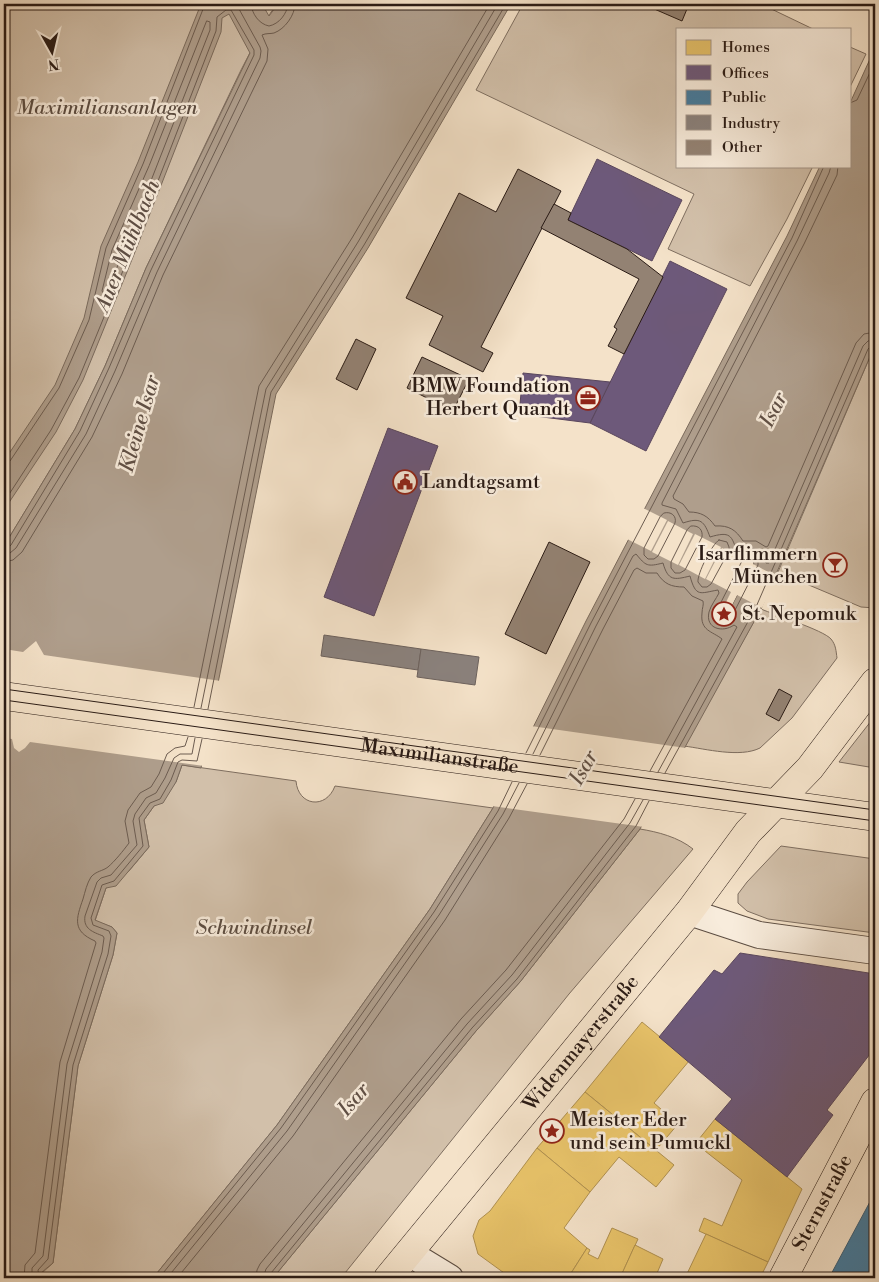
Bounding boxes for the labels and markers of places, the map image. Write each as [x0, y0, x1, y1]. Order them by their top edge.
place label: BMW Foundation Herbert Quandt [410, 374, 570, 422]
office icon: BMW Foundation Herbert Quandt [575, 385, 601, 411]
public building icon: Landtagsamt [392, 469, 418, 495]
place label: Landtagsamt [422, 470, 540, 495]
place label: Isarflimmern München [698, 542, 818, 590]
bar icon: Isarflimmern München [822, 552, 848, 578]
place icon: St. Nepomuk [711, 601, 737, 627]
place label: St. Nepomuk [742, 602, 858, 627]
place label: Meister Eder und sein Pumuckl [570, 1108, 731, 1156]
place icon: Meister Eder und sein Pumuckl [539, 1118, 565, 1144]

